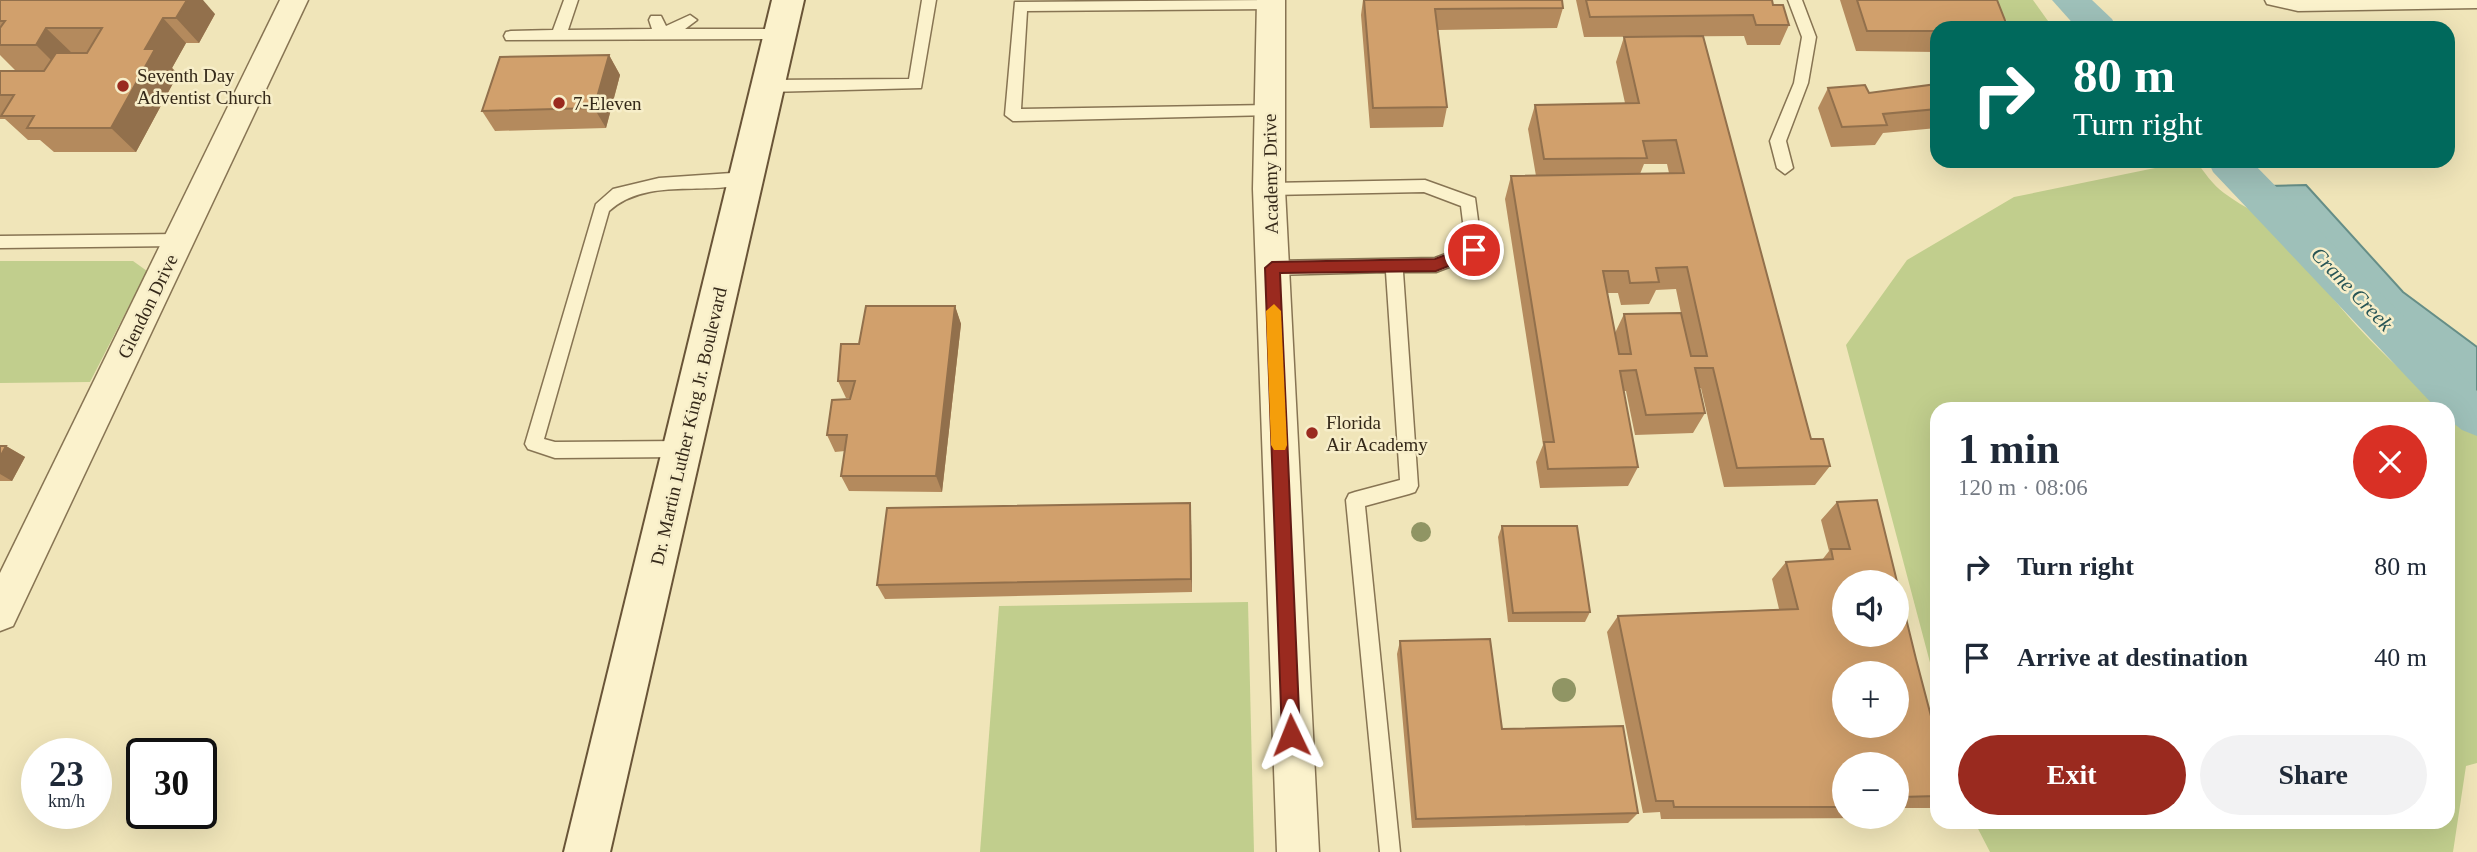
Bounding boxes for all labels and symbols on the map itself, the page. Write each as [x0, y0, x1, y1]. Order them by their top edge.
place label: Seventh Day Adventist Church [137, 65, 272, 108]
marker: Seventh Day Adventist Church [115, 78, 131, 94]
place label: 7-Eleven [573, 93, 642, 114]
marker: 7-Eleven [551, 95, 567, 111]
street label: Academy Drive [1259, 113, 1282, 235]
pin [1444, 220, 1504, 280]
water label: Crane Creek [2306, 242, 2398, 336]
street label: Glendon Drive [113, 251, 182, 362]
street label: Dr. Martin Luther King Jr. Boulevard [646, 285, 731, 567]
place label: Florida Air Academy [1326, 412, 1428, 455]
marker: Florida Air Academy [1304, 425, 1320, 441]
position arrow [1254, 698, 1328, 772]
speed limit sign: 30 [126, 738, 217, 829]

